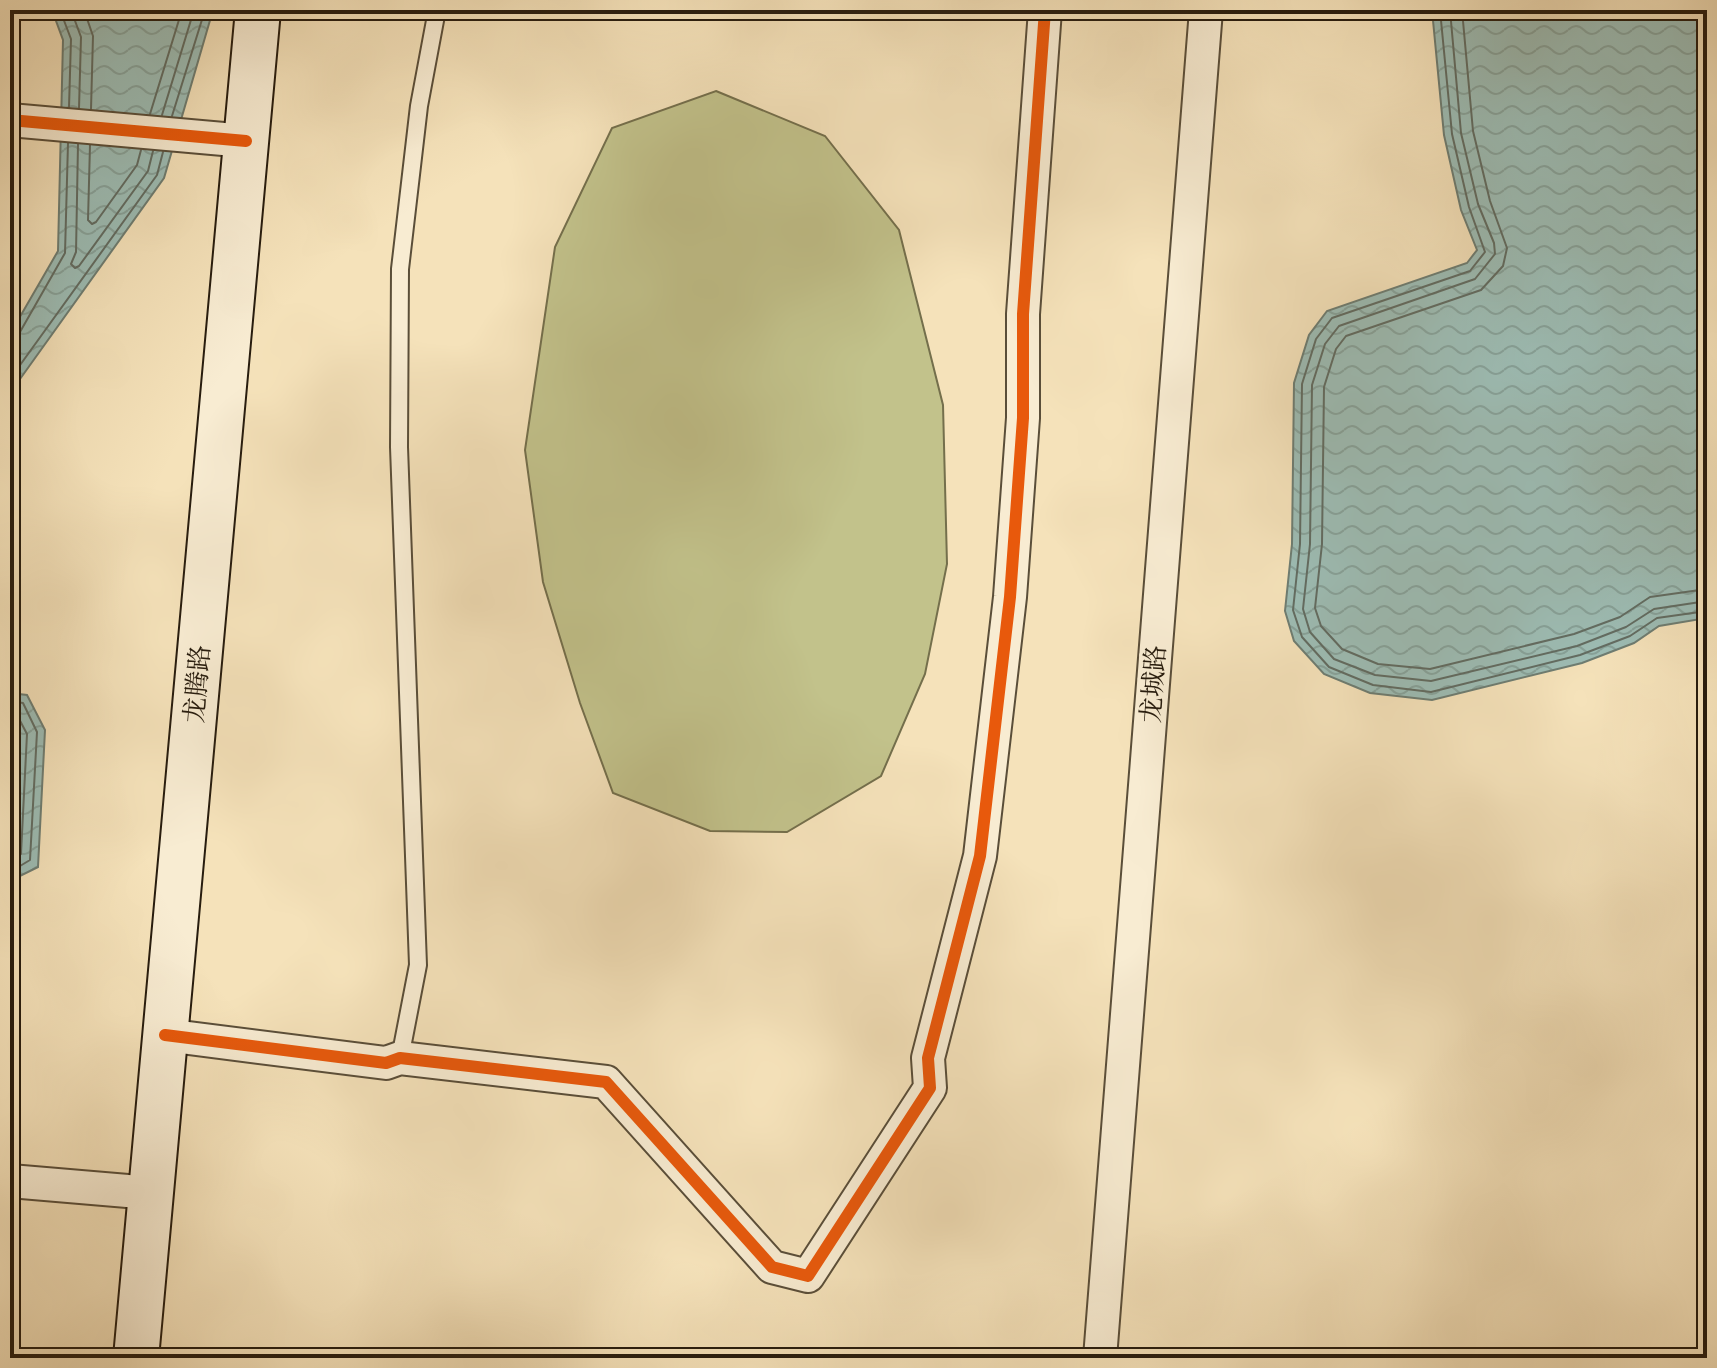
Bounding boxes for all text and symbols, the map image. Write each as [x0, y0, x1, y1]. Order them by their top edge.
street label: 龙腾路 [177, 644, 218, 724]
street label: 龙城路 [1133, 644, 1174, 724]

